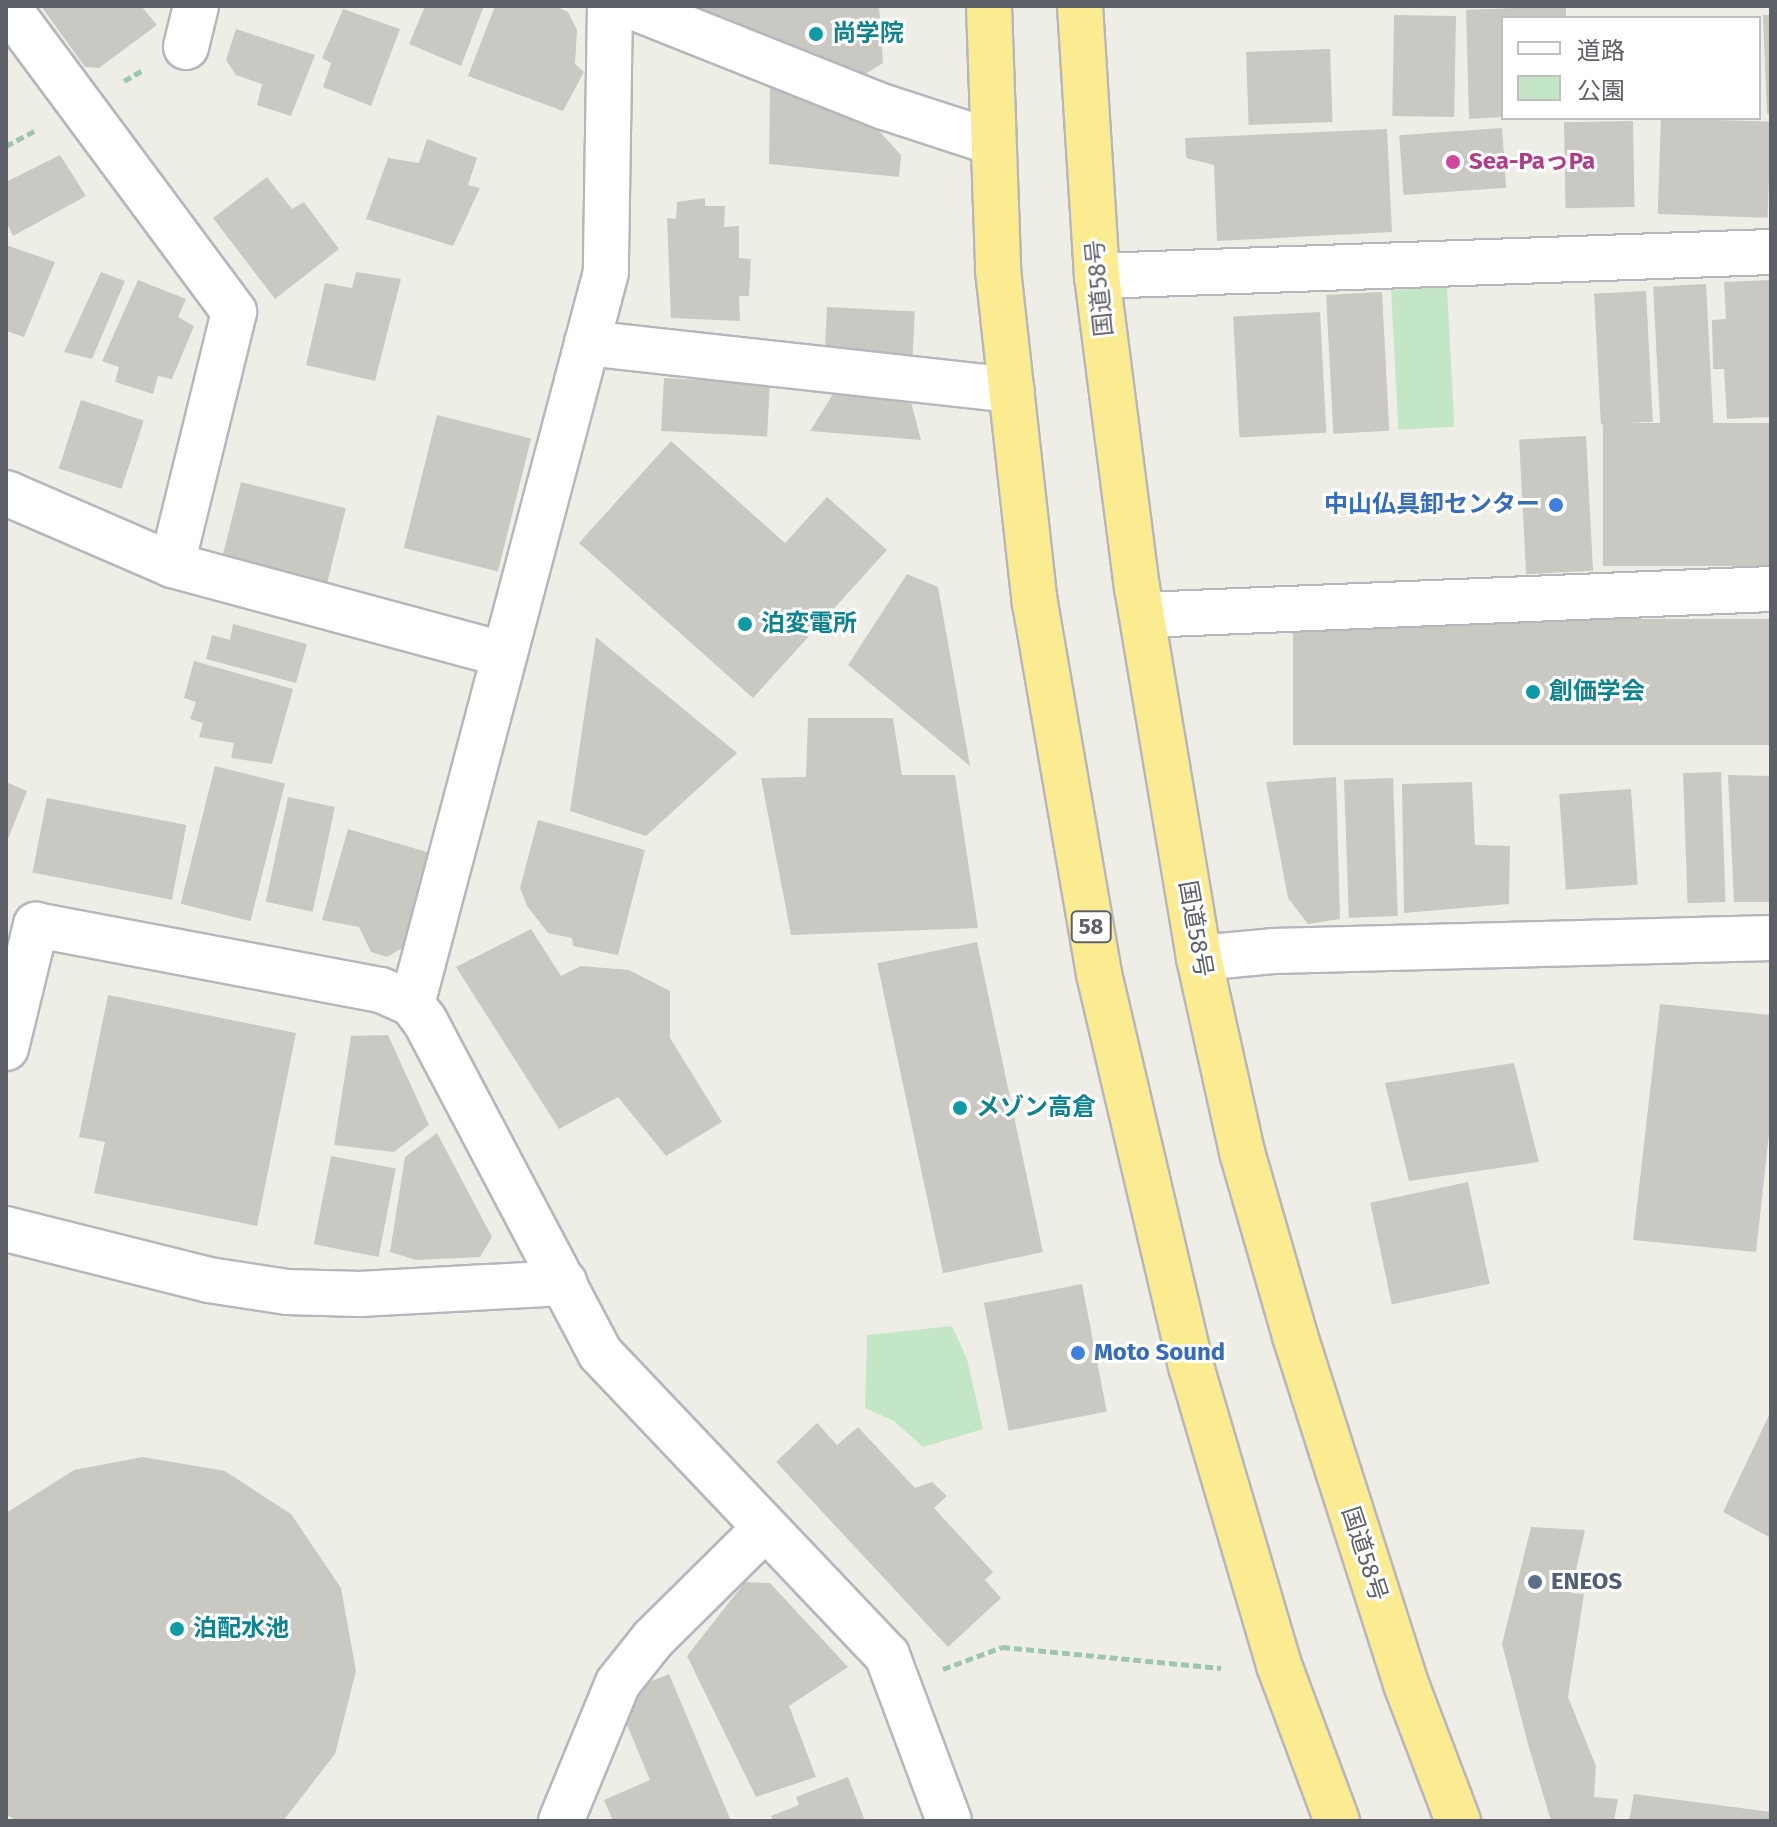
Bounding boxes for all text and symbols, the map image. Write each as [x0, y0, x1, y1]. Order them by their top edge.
legend [1501, 16, 1761, 120]
place label: 尚学院 [832, 20, 904, 48]
marker: 尚学院 [807, 25, 825, 43]
text: 道路 [1577, 37, 1625, 65]
text: 公園 [1577, 77, 1625, 105]
place label: Sea-PaっPa [1469, 148, 1595, 176]
marker: Sea-PaっPa [1444, 153, 1462, 171]
street label: 国道58号 [1081, 238, 1119, 338]
place label: 中山仏具卸センター [1324, 491, 1540, 519]
marker: 中山仏具卸センター [1547, 496, 1565, 514]
place label: 泊変電所 [761, 610, 857, 638]
marker: 泊変電所 [736, 615, 754, 633]
place label: 創価学会 [1549, 678, 1645, 706]
marker: 創価学会 [1524, 683, 1542, 701]
street label: 国道58号 [1172, 879, 1218, 979]
road number: 58 [1069, 909, 1113, 945]
place label: メゾン高倉 [976, 1094, 1096, 1122]
marker: メゾン高倉 [951, 1099, 969, 1117]
place label: Moto Sound [1094, 1339, 1225, 1367]
marker: Moto Sound [1069, 1344, 1087, 1362]
street label: 国道58号 [1335, 1503, 1393, 1605]
place label: ENEOS [1551, 1568, 1622, 1596]
marker: ENEOS [1526, 1573, 1544, 1591]
place label: 泊配水池 [193, 1615, 289, 1643]
marker: 泊配水池 [168, 1620, 186, 1638]

